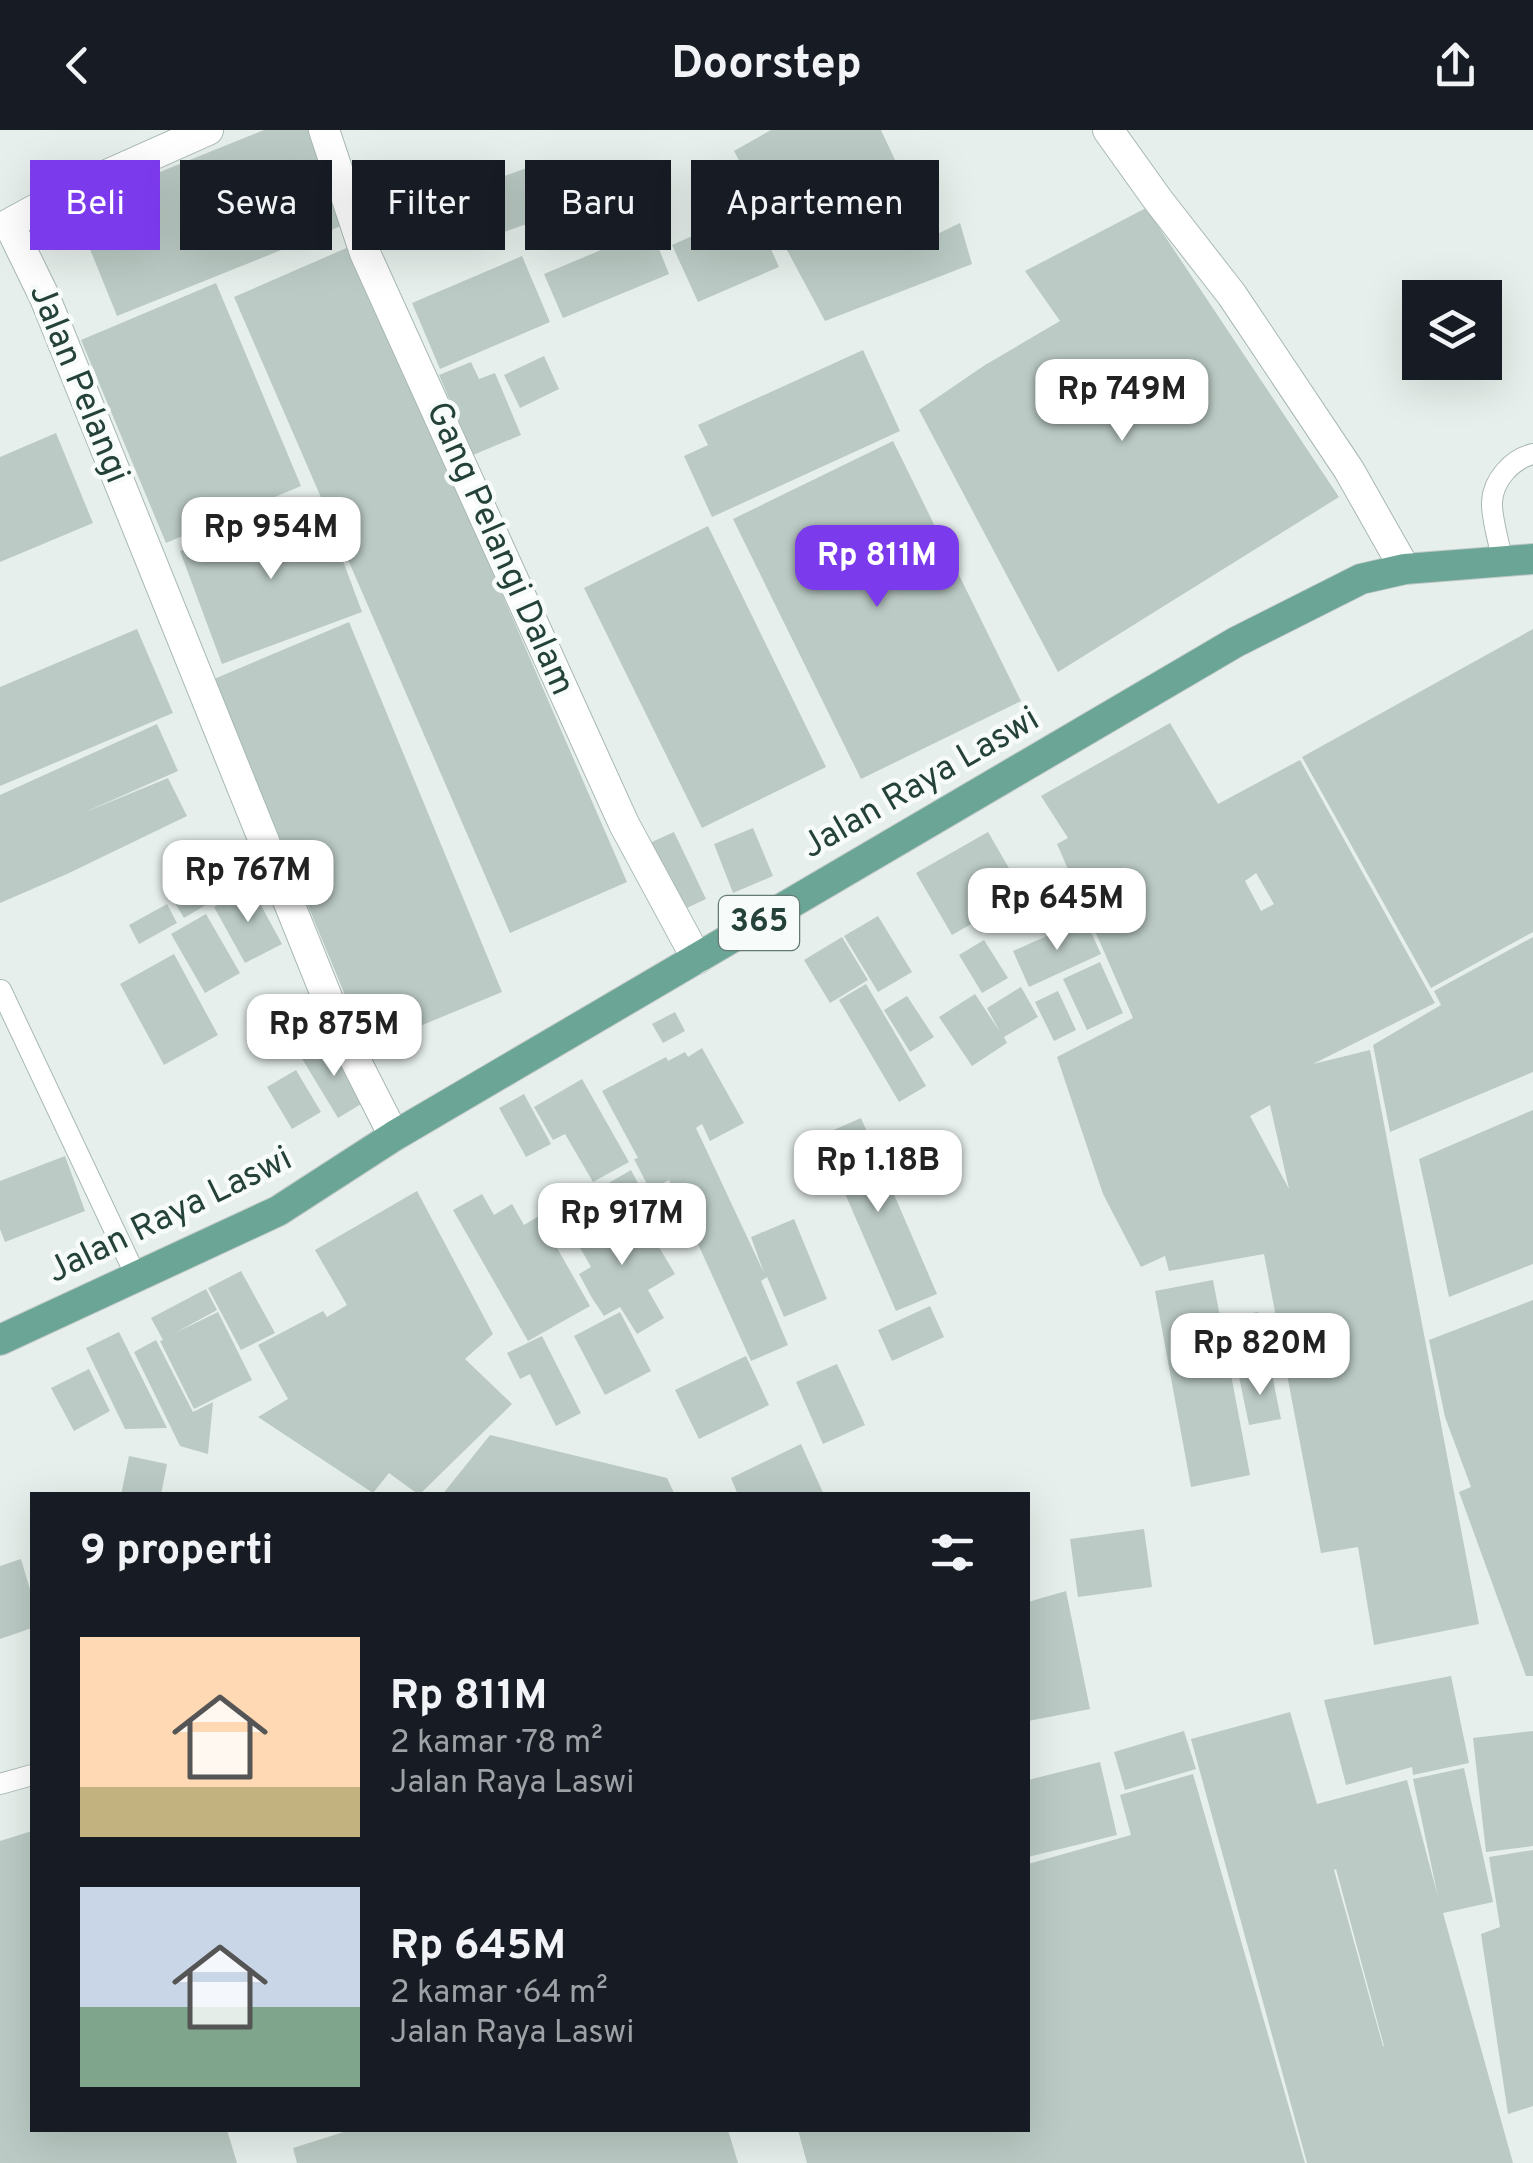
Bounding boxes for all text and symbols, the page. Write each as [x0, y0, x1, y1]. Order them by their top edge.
text: Doorstep [671, 37, 862, 94]
icon: back [50, 38, 105, 93]
icon: share [1428, 38, 1483, 93]
chip: Beli [30, 160, 160, 250]
chip: Sewa [180, 160, 332, 250]
chip: Filter [352, 160, 505, 250]
chip: Baru [525, 160, 671, 250]
chip: Apartemen [691, 160, 939, 250]
street label: Jalan Pelangi [18, 278, 138, 490]
map controls [1402, 280, 1502, 380]
button: layers [1402, 280, 1502, 380]
pin: Rp 749M [1030, 359, 1214, 444]
text: Rp 749M [1057, 371, 1187, 411]
street label: Gang Pelangi Dalam [415, 395, 583, 703]
pin: Rp 954M [179, 497, 363, 582]
text: Rp 954M [204, 509, 338, 549]
pin: Rp 811M [785, 525, 969, 610]
text: Rp 811M [817, 537, 937, 577]
street label: Jalan Raya Laswi [794, 698, 1048, 870]
pin: Rp 767M [156, 840, 340, 925]
text: Rp 767M [185, 852, 311, 892]
pin: Rp 645M [965, 868, 1149, 953]
text: Rp 645M [990, 880, 1124, 920]
road number: 365 [719, 896, 799, 950]
pin: Rp 875M [242, 994, 426, 1079]
text: Rp 875M [269, 1006, 399, 1046]
pin: Rp 1.18B [775, 1130, 981, 1215]
street label: Jalan Raya Laswi [40, 1138, 300, 1294]
text: Rp 1.18B [816, 1142, 940, 1182]
pin: Rp 917M [530, 1183, 714, 1268]
text: Rp 917M [560, 1195, 684, 1235]
pin: Rp 820M [1168, 1313, 1352, 1398]
text: Rp 820M [1193, 1325, 1327, 1365]
icon: filters [925, 1525, 980, 1580]
text: 9 properti [80, 1526, 273, 1579]
text: Rp 811M [390, 1671, 548, 1724]
icon: home [160, 1677, 280, 1797]
text: 2 kamar · 78 m² [390, 1724, 603, 1764]
text: Jalan Raya Laswi [390, 1764, 634, 1804]
text: Rp 645M [390, 1921, 566, 1974]
icon: home [160, 1927, 280, 2047]
text: 2 kamar · 64 m² [390, 1974, 608, 2014]
text: Jalan Raya Laswi [390, 2014, 634, 2054]

